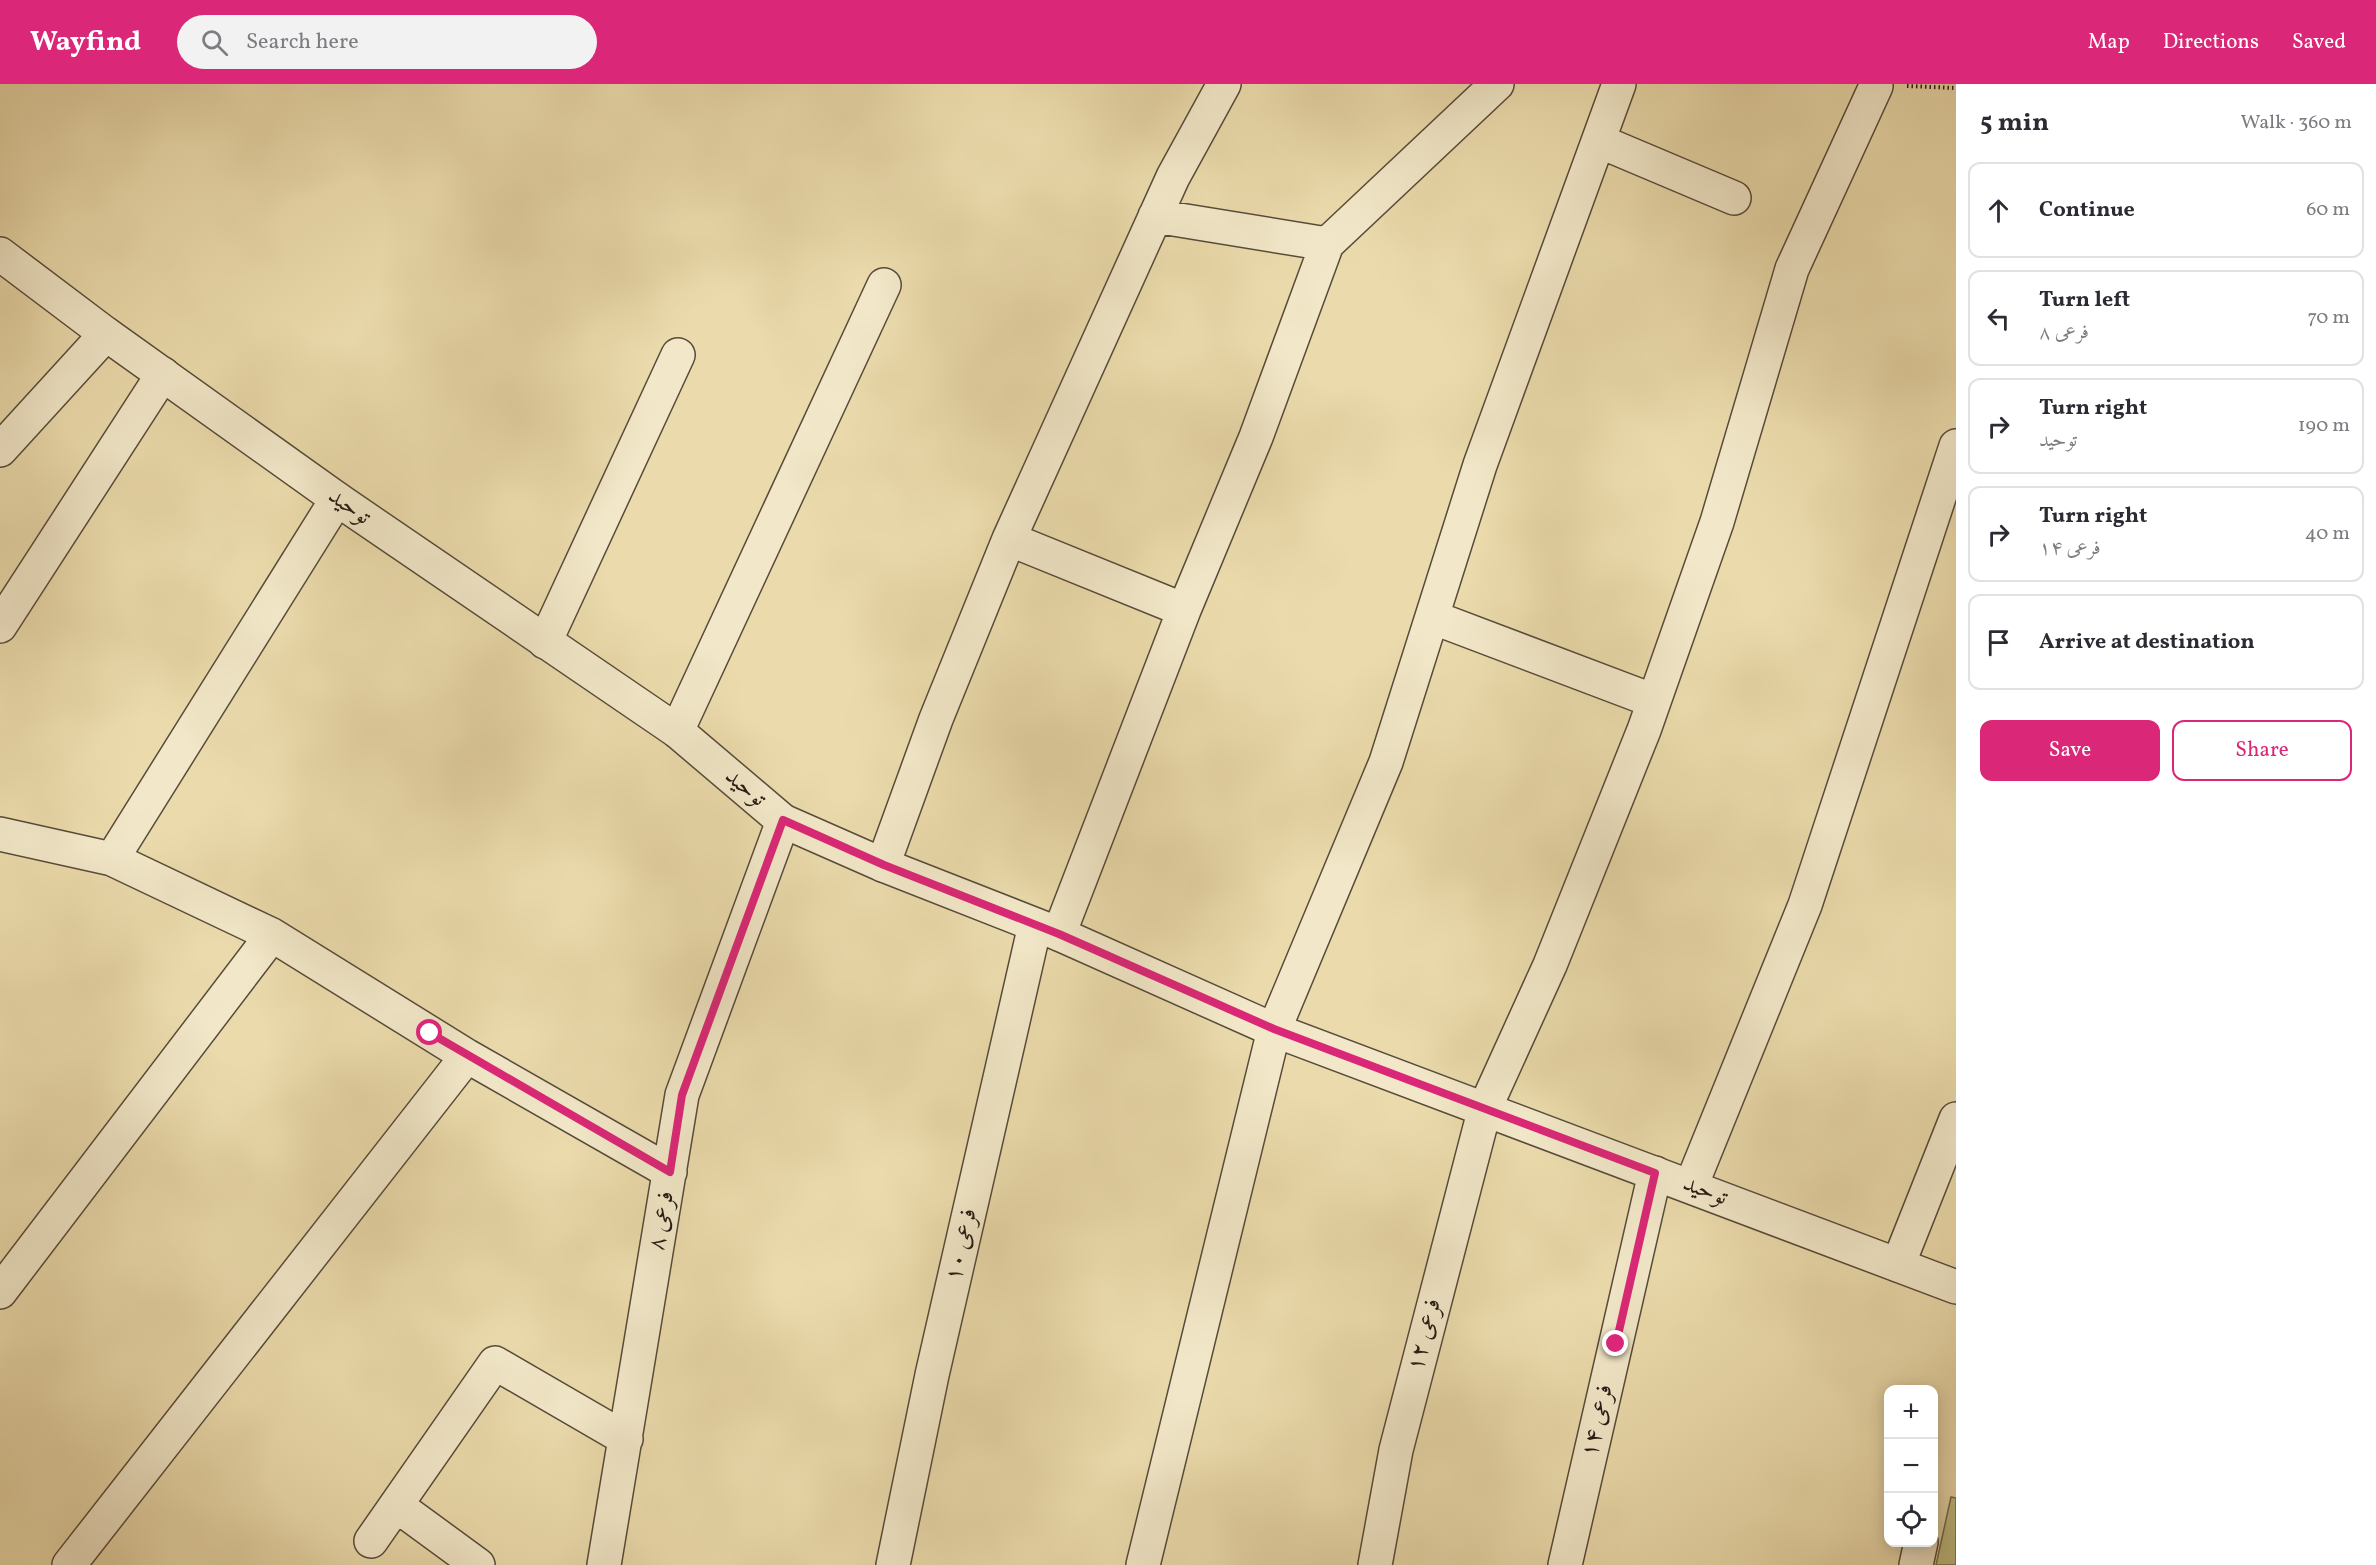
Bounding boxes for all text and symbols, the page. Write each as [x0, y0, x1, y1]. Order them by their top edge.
search box [177, 15, 597, 69]
text: Wayfind [30, 23, 141, 62]
icon: search [198, 26, 231, 59]
text: Search here [246, 27, 359, 58]
text: Map [2088, 28, 2130, 57]
text: Directions [2163, 28, 2259, 57]
text: Saved [2292, 28, 2346, 57]
text: 5 min [1980, 105, 2049, 141]
text: Walk · 360 m [2240, 109, 2352, 137]
icon: ahead [1982, 194, 2015, 227]
text: Continue [2039, 195, 2135, 226]
text: 60 m [2306, 196, 2350, 224]
text: Turn left [2039, 285, 2130, 316]
icon: left [1982, 302, 2015, 335]
text: 70 m [2307, 304, 2350, 332]
text: فرعی ۸ [2039, 319, 2089, 347]
text: Turn right [2039, 393, 2147, 424]
icon: right [1982, 410, 2015, 443]
text: 190 m [2298, 412, 2350, 440]
text: توحید [2039, 427, 2077, 455]
street label: توحید [321, 480, 378, 534]
text: Turn right [2039, 501, 2147, 532]
icon: right [1982, 518, 2015, 551]
text: 40 m [2305, 520, 2350, 548]
text: فرعی ۱۴ [2039, 535, 2101, 563]
icon: arrive [1982, 626, 2015, 659]
text: Arrive at destination [2039, 627, 2255, 658]
button: Save [1980, 720, 2160, 781]
button: Share [2172, 720, 2352, 781]
street label: توحید [717, 760, 774, 816]
route start [416, 1019, 442, 1045]
street label: توحید [1678, 1167, 1733, 1215]
street label: فرعی ۸ [640, 1189, 684, 1253]
street label: فرعی ۱۰ [937, 1205, 987, 1285]
street label: فرعی ۱۲ [1399, 1295, 1451, 1375]
route end [1602, 1330, 1628, 1356]
street label: فرعی ۱۴ [1573, 1381, 1623, 1461]
map controls [1884, 1385, 1938, 1547]
button: + [1884, 1385, 1938, 1439]
button: − [1884, 1439, 1938, 1493]
button: locate [1884, 1493, 1938, 1547]

